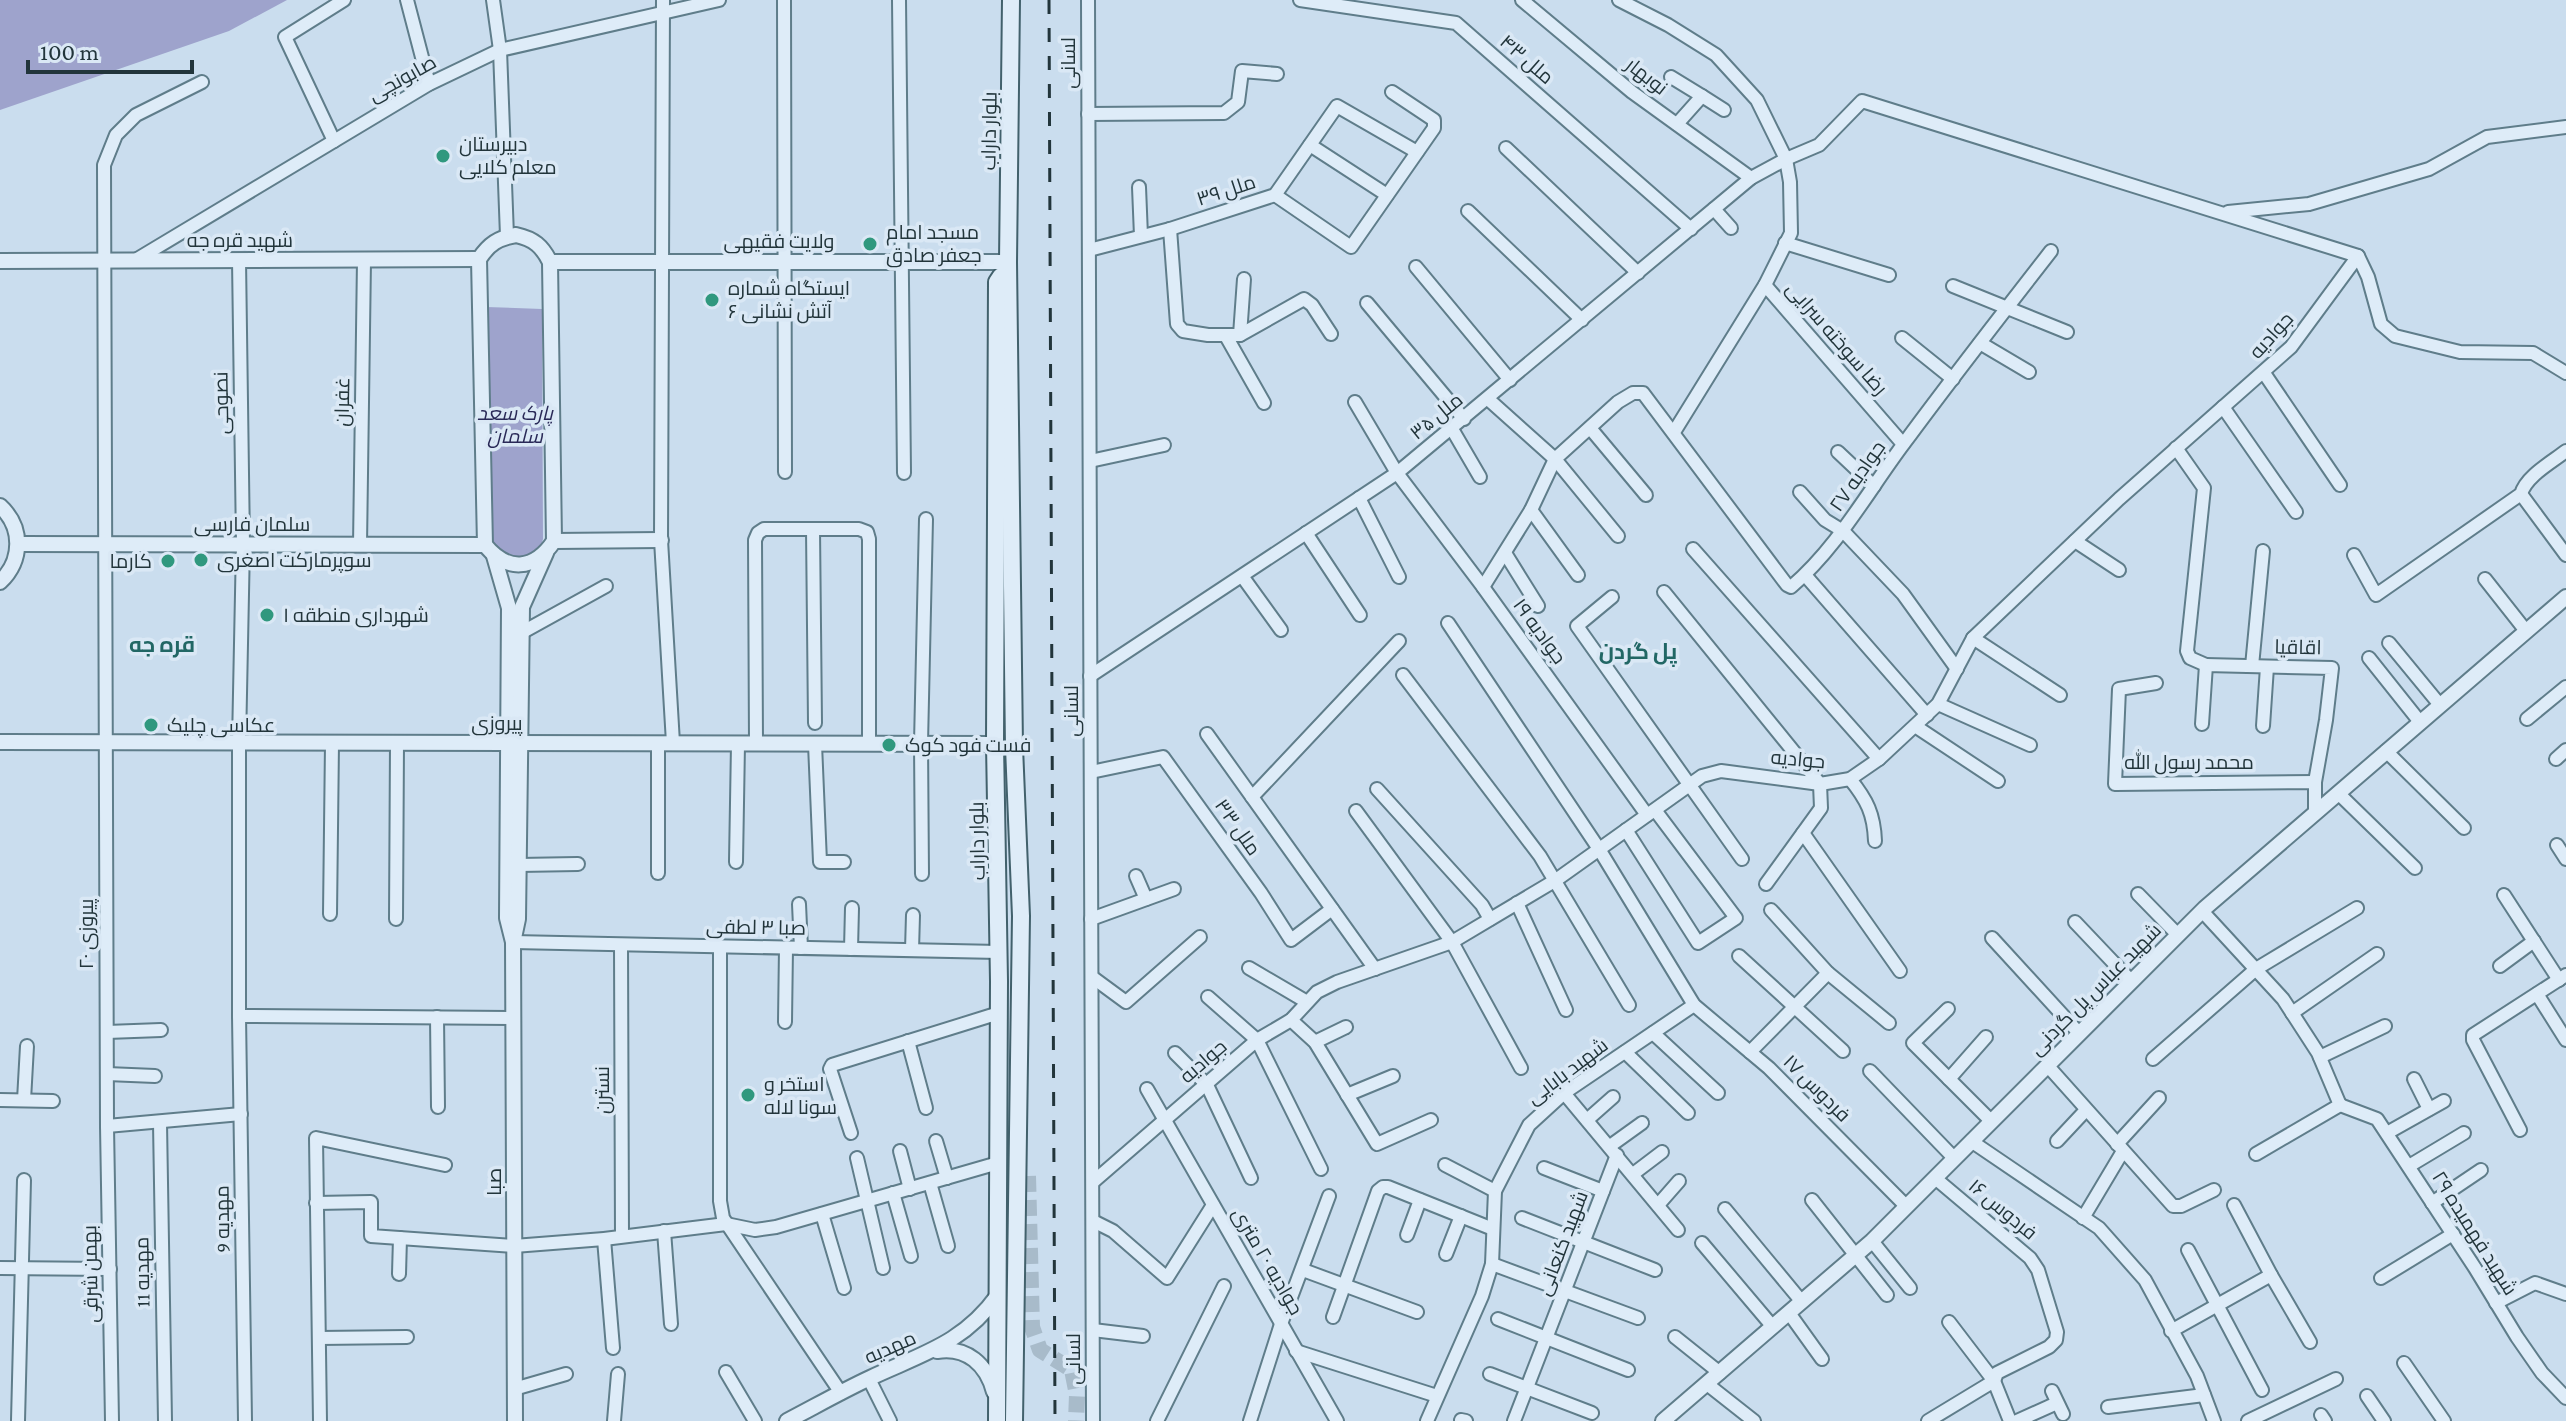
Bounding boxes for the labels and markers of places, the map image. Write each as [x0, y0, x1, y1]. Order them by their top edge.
place label: دبیرستان معلم کلایی [459, 133, 557, 181]
marker: دبیرستان معلم کلایی [434, 147, 452, 165]
place label: مسجد امام جعفر صادق [886, 221, 982, 268]
marker: مسجد امام جعفر صادق [861, 235, 879, 253]
place label: ایستگاه شماره ۶ آتش نشانی [728, 277, 850, 324]
marker: ایستگاه شماره ۶ آتش نشانی [703, 291, 721, 309]
place label: سوپرمارکت اصغری [217, 549, 371, 573]
place label: کارما [110, 550, 152, 573]
marker: سوپرمارکت اصغری [192, 551, 210, 569]
marker: کارما [159, 552, 177, 570]
place label: شهرداری منطقه ۱ [283, 604, 429, 628]
marker: شهرداری منطقه ۱ [258, 606, 276, 624]
place label: عکاسی چلیک [167, 714, 275, 738]
marker: عکاسی چلیک [142, 716, 160, 734]
place label: فست فود کوک [905, 734, 1031, 757]
marker: فست فود کوک [880, 736, 898, 754]
place label: استخر و سونا لاله [764, 1073, 837, 1119]
marker: استخر و سونا لاله [739, 1086, 757, 1104]

